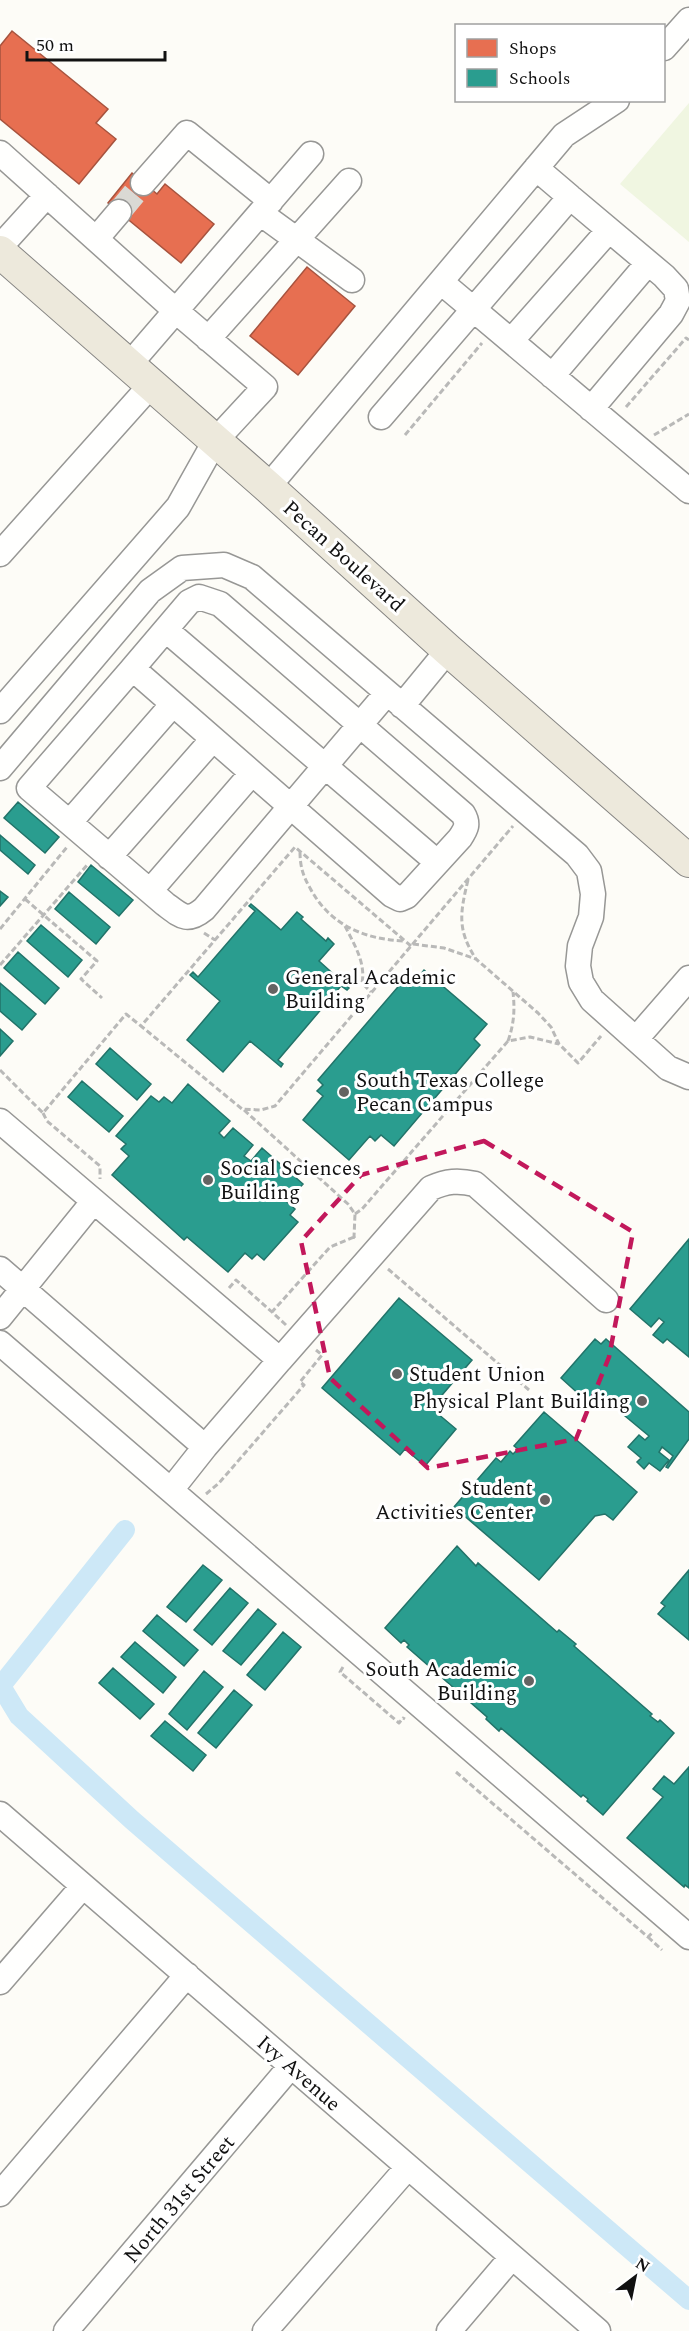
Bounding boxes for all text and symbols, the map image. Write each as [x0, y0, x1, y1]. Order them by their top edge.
scale bar [27, 24, 165, 62]
legend [455, 24, 665, 102]
text: 50 m [36, 32, 74, 59]
text: Shops [509, 35, 557, 62]
text: Schools [509, 65, 571, 92]
street label: Pecan Boulevard [275, 493, 412, 620]
place label: General Academic Building [285, 962, 456, 1018]
marker: General Academic Building [266, 982, 280, 996]
place label: South Texas College Pecan Campus [356, 1065, 544, 1121]
marker: South Texas College Pecan Campus [337, 1085, 351, 1099]
place label: Social Sciences Building [220, 1153, 361, 1209]
marker: Social Sciences Building [201, 1173, 215, 1187]
place label: Student Union [409, 1359, 545, 1391]
marker: Student Union [390, 1367, 404, 1381]
place label: Physical Plant Building [412, 1386, 630, 1418]
marker: Physical Plant Building [635, 1394, 649, 1408]
place label: Student Activities Center [375, 1473, 533, 1529]
marker: Student Activities Center [538, 1493, 552, 1507]
place label: South Academic Building [365, 1654, 517, 1710]
marker: South Academic Building [522, 1674, 536, 1688]
street label: Ivy Avenue [249, 2028, 348, 2120]
street label: North 31st Street [116, 2128, 243, 2271]
north arrow [605, 2247, 665, 2307]
text: N [631, 2251, 654, 2279]

